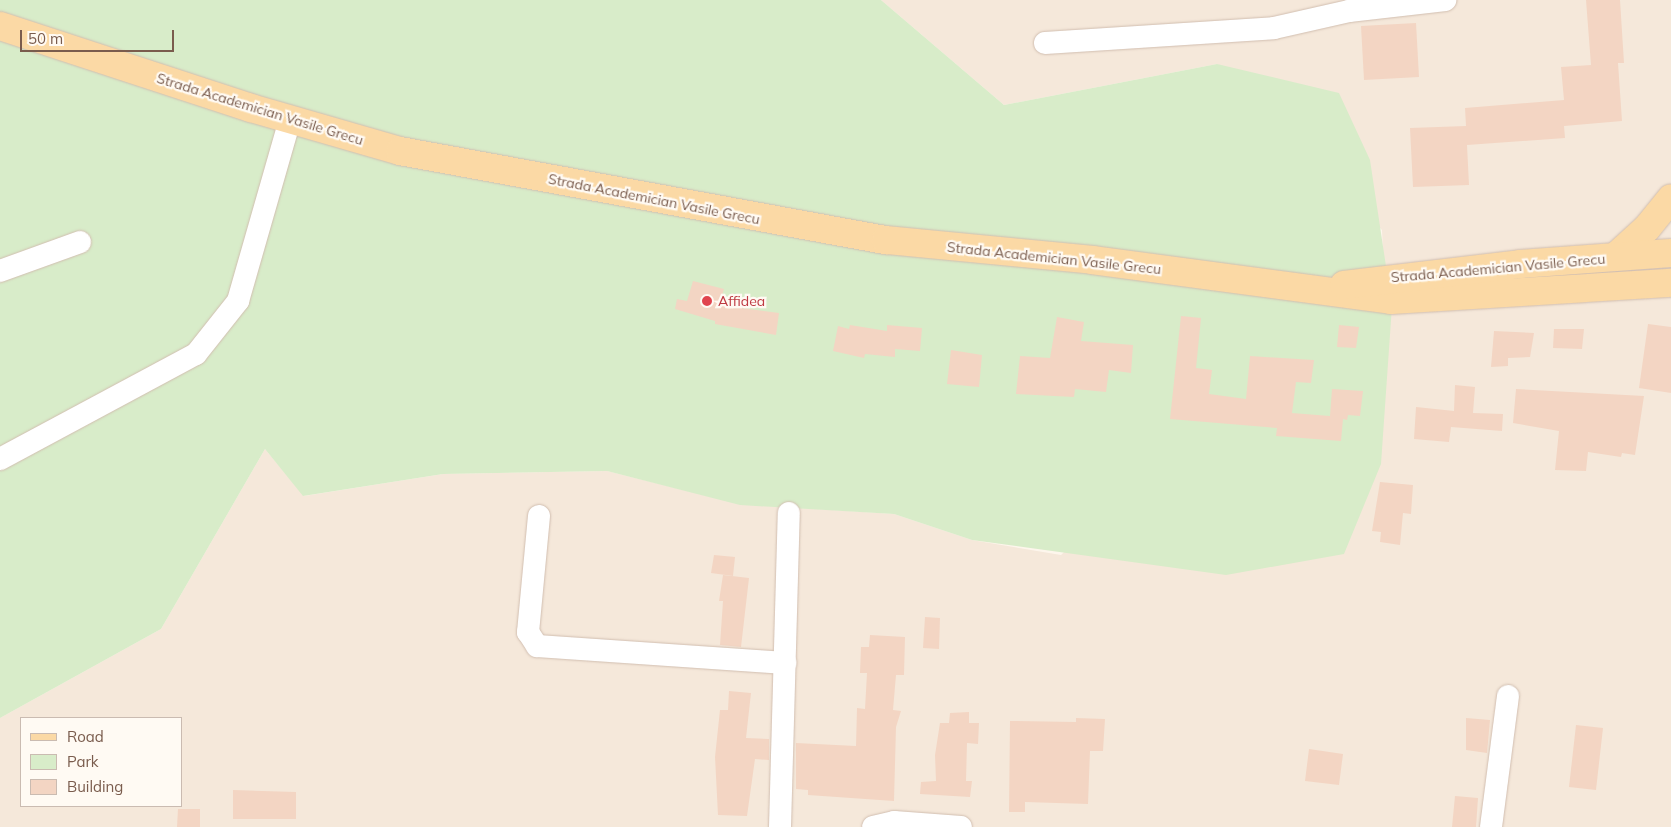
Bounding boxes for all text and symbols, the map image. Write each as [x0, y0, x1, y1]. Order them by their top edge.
scale bar [22, 20, 176, 52]
text: 50 m [28, 29, 63, 48]
street label: Strada Academician Vasile Grecu [155, 70, 365, 148]
street label: Strada Academician Vasile Grecu [547, 170, 761, 228]
street label: Strada Academician Vasile Grecu [946, 238, 1162, 278]
street label: Strada Academician Vasile Grecu [1390, 250, 1606, 286]
place label: Affidea [718, 293, 765, 309]
marker: Affidea [700, 294, 714, 308]
legend [20, 717, 182, 807]
text: Road [67, 727, 104, 746]
text: Park [67, 752, 99, 771]
text: Building [67, 777, 123, 796]

